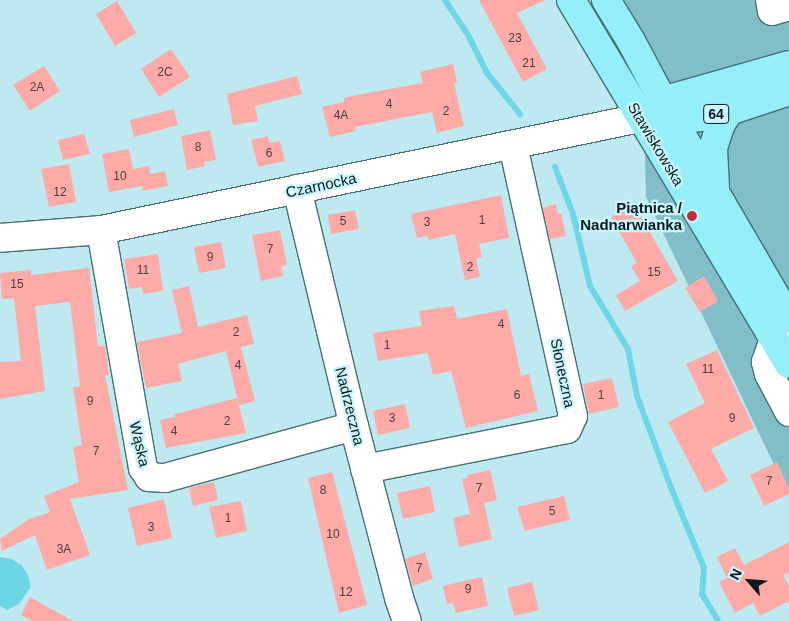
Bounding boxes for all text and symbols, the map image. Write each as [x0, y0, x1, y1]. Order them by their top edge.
house number: 23 [508, 32, 522, 46]
house number: 21 [522, 57, 536, 71]
house number: 2C [157, 66, 173, 80]
house number: 2A [30, 81, 44, 95]
house number: 4 [386, 98, 392, 112]
street label: Stawiskowska [624, 99, 688, 189]
road number: 64 [702, 102, 730, 126]
house number: 2 [443, 105, 449, 119]
house number: 4A [334, 109, 348, 123]
house number: 8 [195, 141, 201, 155]
house number: 6 [266, 147, 272, 161]
street label: Czarnocka [284, 169, 358, 201]
house number: 10 [113, 170, 127, 184]
house number: 12 [53, 186, 67, 200]
place label: Piątnica / Nadnarwianka [580, 198, 682, 233]
marker: Piątnica / Nadnarwianka [686, 210, 698, 222]
house number: 1 [479, 214, 485, 228]
house number: 5 [340, 215, 346, 229]
house number: 3 [424, 216, 430, 230]
house number: 7 [267, 243, 273, 257]
house number: 9 [207, 251, 213, 265]
house number: 2 [467, 261, 473, 275]
house number: 11 [137, 264, 149, 278]
house number: 15 [647, 266, 661, 280]
house number: 15 [10, 278, 24, 292]
house number: 4 [498, 318, 504, 332]
house number: 2 [233, 326, 239, 340]
street label: Słoneczna [547, 337, 579, 409]
house number: 1 [384, 339, 390, 353]
house number: 4 [235, 359, 241, 373]
house number: 11 [702, 363, 714, 377]
street label: Nadrzeczna [332, 365, 368, 447]
house number: 6 [514, 389, 520, 403]
house number: 1 [598, 389, 604, 403]
house number: 9 [87, 395, 93, 409]
house number: 3 [389, 412, 395, 426]
house number: 9 [729, 412, 735, 426]
house number: 2 [224, 415, 230, 429]
street label: Wąska [126, 420, 154, 468]
house number: 4 [171, 425, 177, 439]
house number: 7 [93, 445, 99, 459]
house number: 7 [766, 475, 772, 489]
house number: 7 [476, 482, 482, 496]
house number: 8 [320, 484, 326, 498]
house number: 5 [549, 505, 555, 519]
house number: 1 [225, 512, 231, 526]
house number: 3 [148, 521, 154, 535]
house number: 10 [326, 528, 340, 542]
house number: 3A [57, 543, 71, 557]
north arrow [724, 556, 774, 606]
house number: 7 [416, 562, 422, 576]
text: N [726, 566, 745, 582]
house number: 9 [465, 583, 471, 597]
house number: 12 [339, 586, 353, 600]

